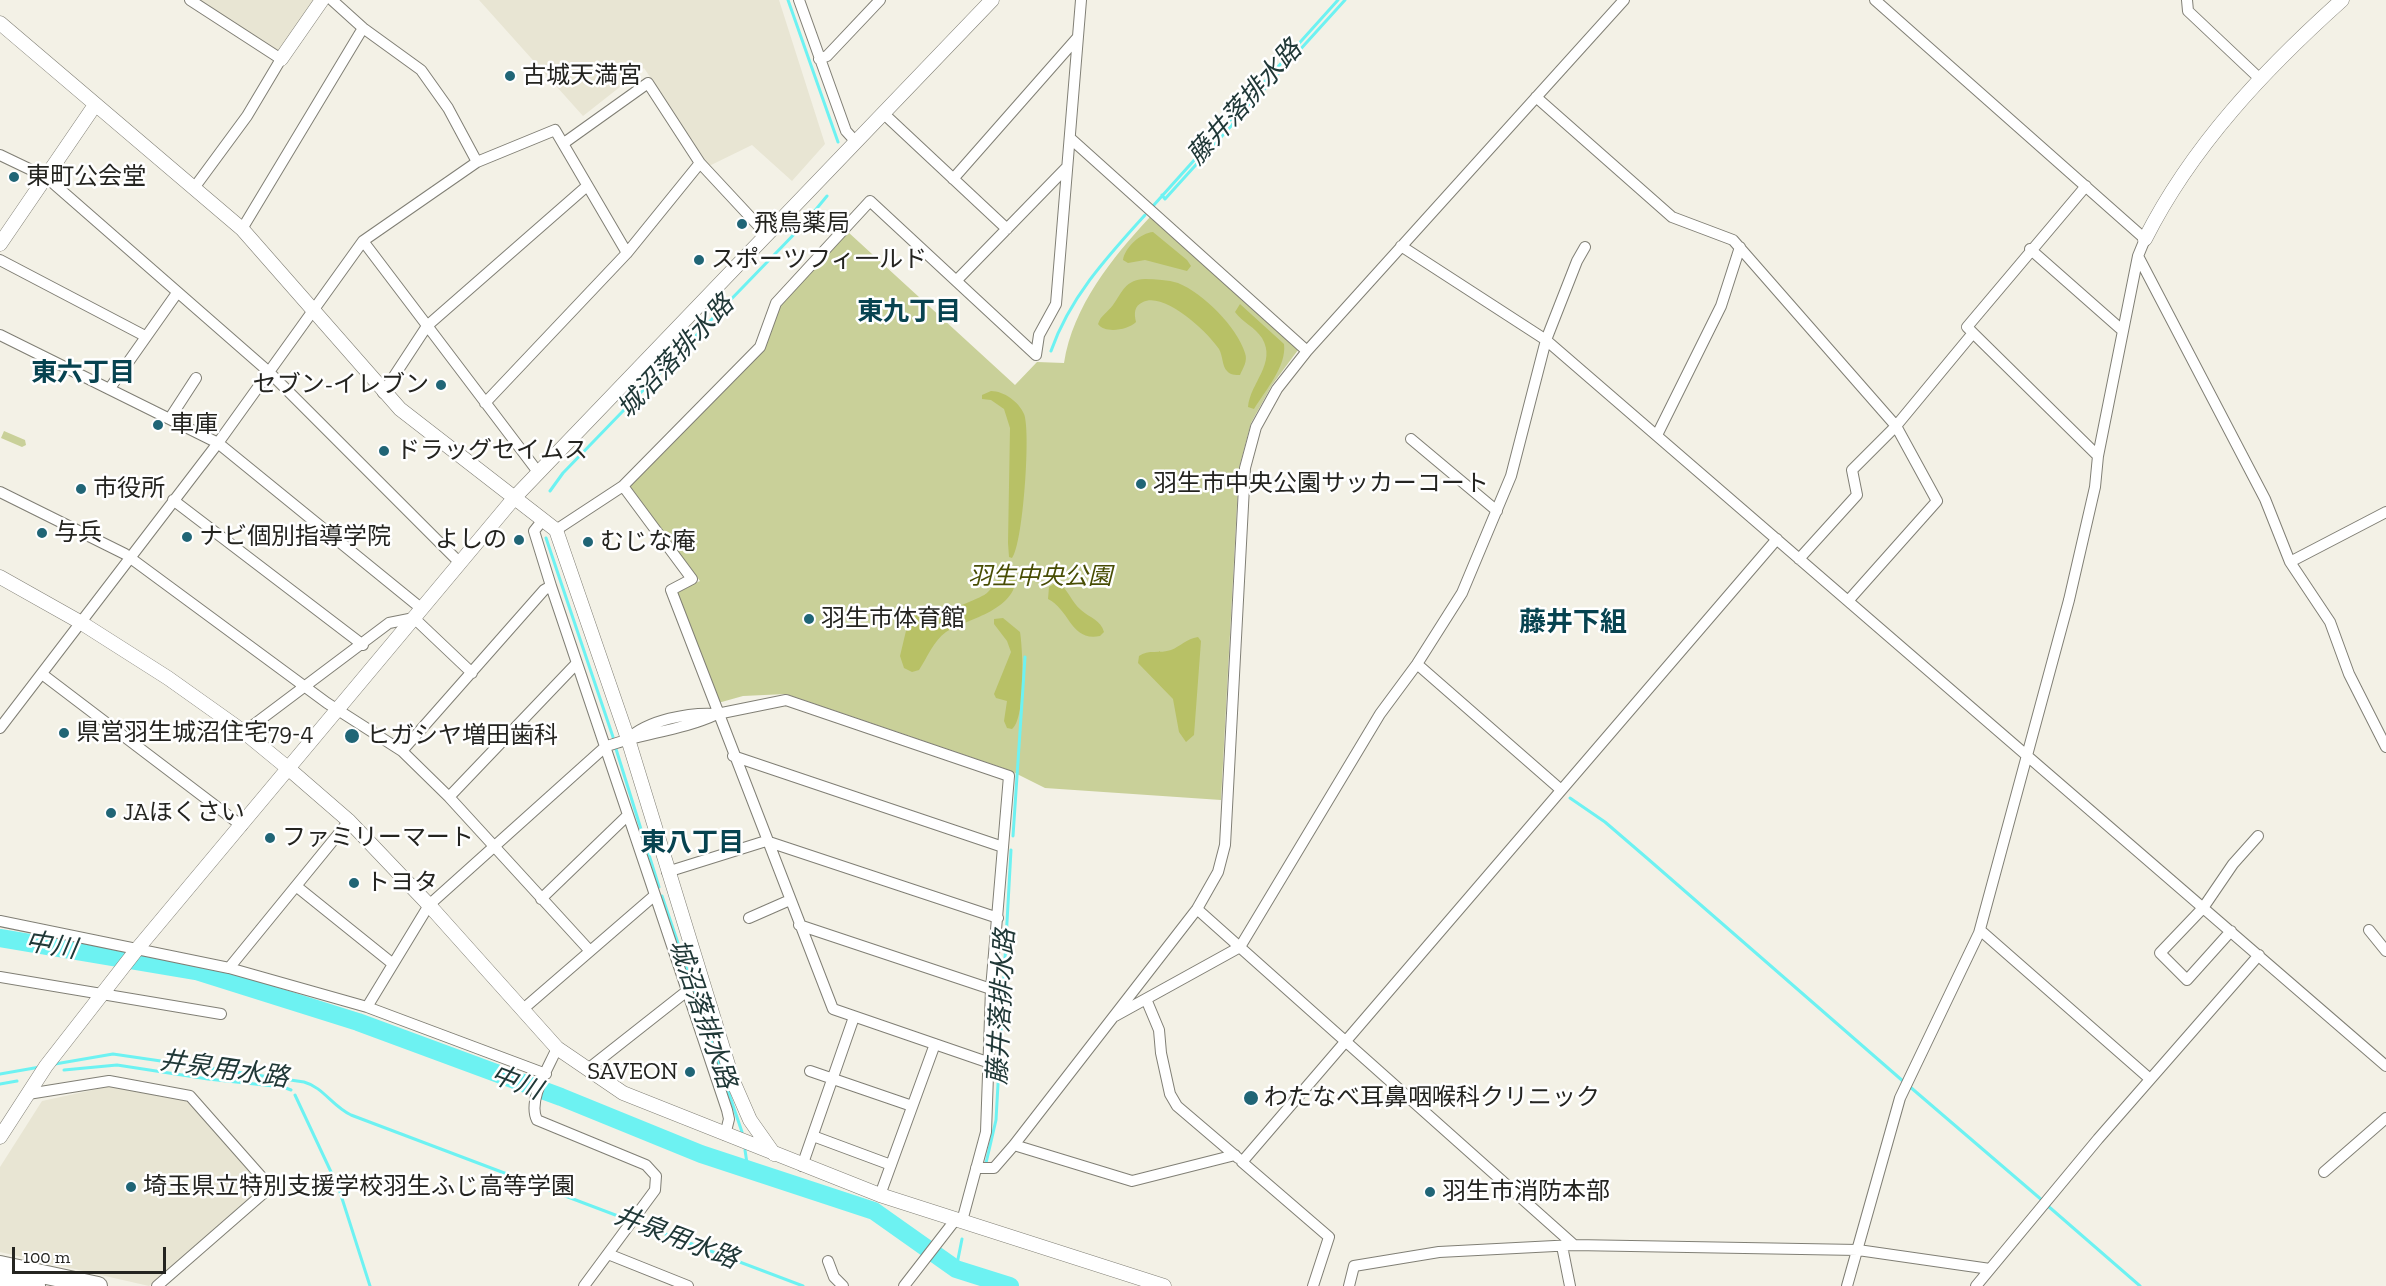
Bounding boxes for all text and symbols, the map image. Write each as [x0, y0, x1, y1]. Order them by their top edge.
water label: 藤井落排水路 [1181, 35, 1309, 171]
place label: 古城天満宮 [522, 62, 642, 90]
marker: 古城天満宮 [503, 69, 517, 83]
place label: 東町公会堂 [26, 163, 146, 191]
marker: 東町公会堂 [7, 170, 21, 184]
place label: 飛鳥薬局 [754, 210, 850, 238]
marker: 飛鳥薬局 [735, 217, 749, 231]
place label: スポーツフィ一ルド [711, 246, 927, 274]
marker: スポーツフィ一ルド [692, 253, 706, 267]
water label: 城沼落排水路 [611, 289, 741, 425]
district label: 東九丁目 [857, 297, 961, 329]
district label: 東六丁目 [31, 358, 135, 390]
place label: セブン-イレブン [253, 371, 429, 399]
marker: セブン-イレブン [434, 378, 448, 392]
place label: 車庫 [170, 411, 218, 439]
marker: 車庫 [151, 418, 165, 432]
place label: ドラッグセイムス [396, 437, 588, 465]
marker: ドラッグセイムス [377, 444, 391, 458]
place label: 羽生市中央公園サッカーコート [1153, 470, 1489, 498]
place label: 市役所 [93, 475, 165, 503]
marker: 羽生市中央公園サッカーコート [1134, 477, 1148, 491]
marker: 市役所 [74, 482, 88, 496]
place label: 与兵 [54, 519, 102, 547]
place label: ナビ個別指導学院 [199, 523, 391, 551]
marker: 与兵 [35, 526, 49, 540]
place label: よしの [435, 526, 507, 554]
place label: むじな庵 [600, 528, 696, 556]
marker: ナビ個別指導学院 [180, 530, 194, 544]
marker: よしの [512, 533, 526, 547]
marker: むじな庵 [581, 535, 595, 549]
park label: 羽生中央公園 [968, 563, 1112, 591]
place label: 羽生市体育館 [821, 605, 965, 633]
district label: 藤井下組 [1519, 607, 1627, 639]
marker: 羽生市体育館 [802, 612, 816, 626]
place label: 県営羽生城沼住宅79-4 [76, 719, 313, 747]
place label: ヒガシヤ増田歯科 [366, 722, 558, 750]
marker: 県営羽生城沼住宅79-4 [57, 726, 71, 740]
marker: ヒガシヤ増田歯科 [343, 727, 361, 745]
place label: JAほくさい [123, 799, 245, 827]
marker: JAほくさい [104, 806, 118, 820]
place label: ファミリーマート [282, 824, 474, 852]
district label: 東八丁目 [640, 828, 744, 860]
marker: ファミリーマート [263, 831, 277, 845]
place label: トヨタ [366, 869, 438, 897]
marker: トヨタ [347, 876, 361, 890]
water label: 中川 [23, 927, 79, 965]
water label: 藤井落排水路 [982, 928, 1022, 1086]
water label: 城沼落排水路 [662, 935, 742, 1093]
water label: 井泉用水路 [157, 1046, 291, 1094]
place label: SAVEON [587, 1058, 678, 1086]
water label: 中川 [486, 1059, 546, 1107]
marker: SAVEON [683, 1065, 697, 1079]
place label: わたなべ耳鼻咽喉科クリニック [1264, 1084, 1600, 1112]
marker: わたなべ耳鼻咽喉科クリニック [1242, 1089, 1260, 1107]
place label: 埼玉県立特別支援学校羽生ふじ高等学園 [143, 1173, 575, 1201]
place label: 羽生市消防本部 [1442, 1178, 1610, 1206]
marker: 埼玉県立特別支援学校羽生ふじ高等学園 [124, 1180, 138, 1194]
marker: 羽生市消防本部 [1423, 1185, 1437, 1199]
water label: 井泉用水路 [610, 1200, 742, 1276]
scale bar [15, 1235, 170, 1273]
text: 100 m [23, 1246, 70, 1268]

